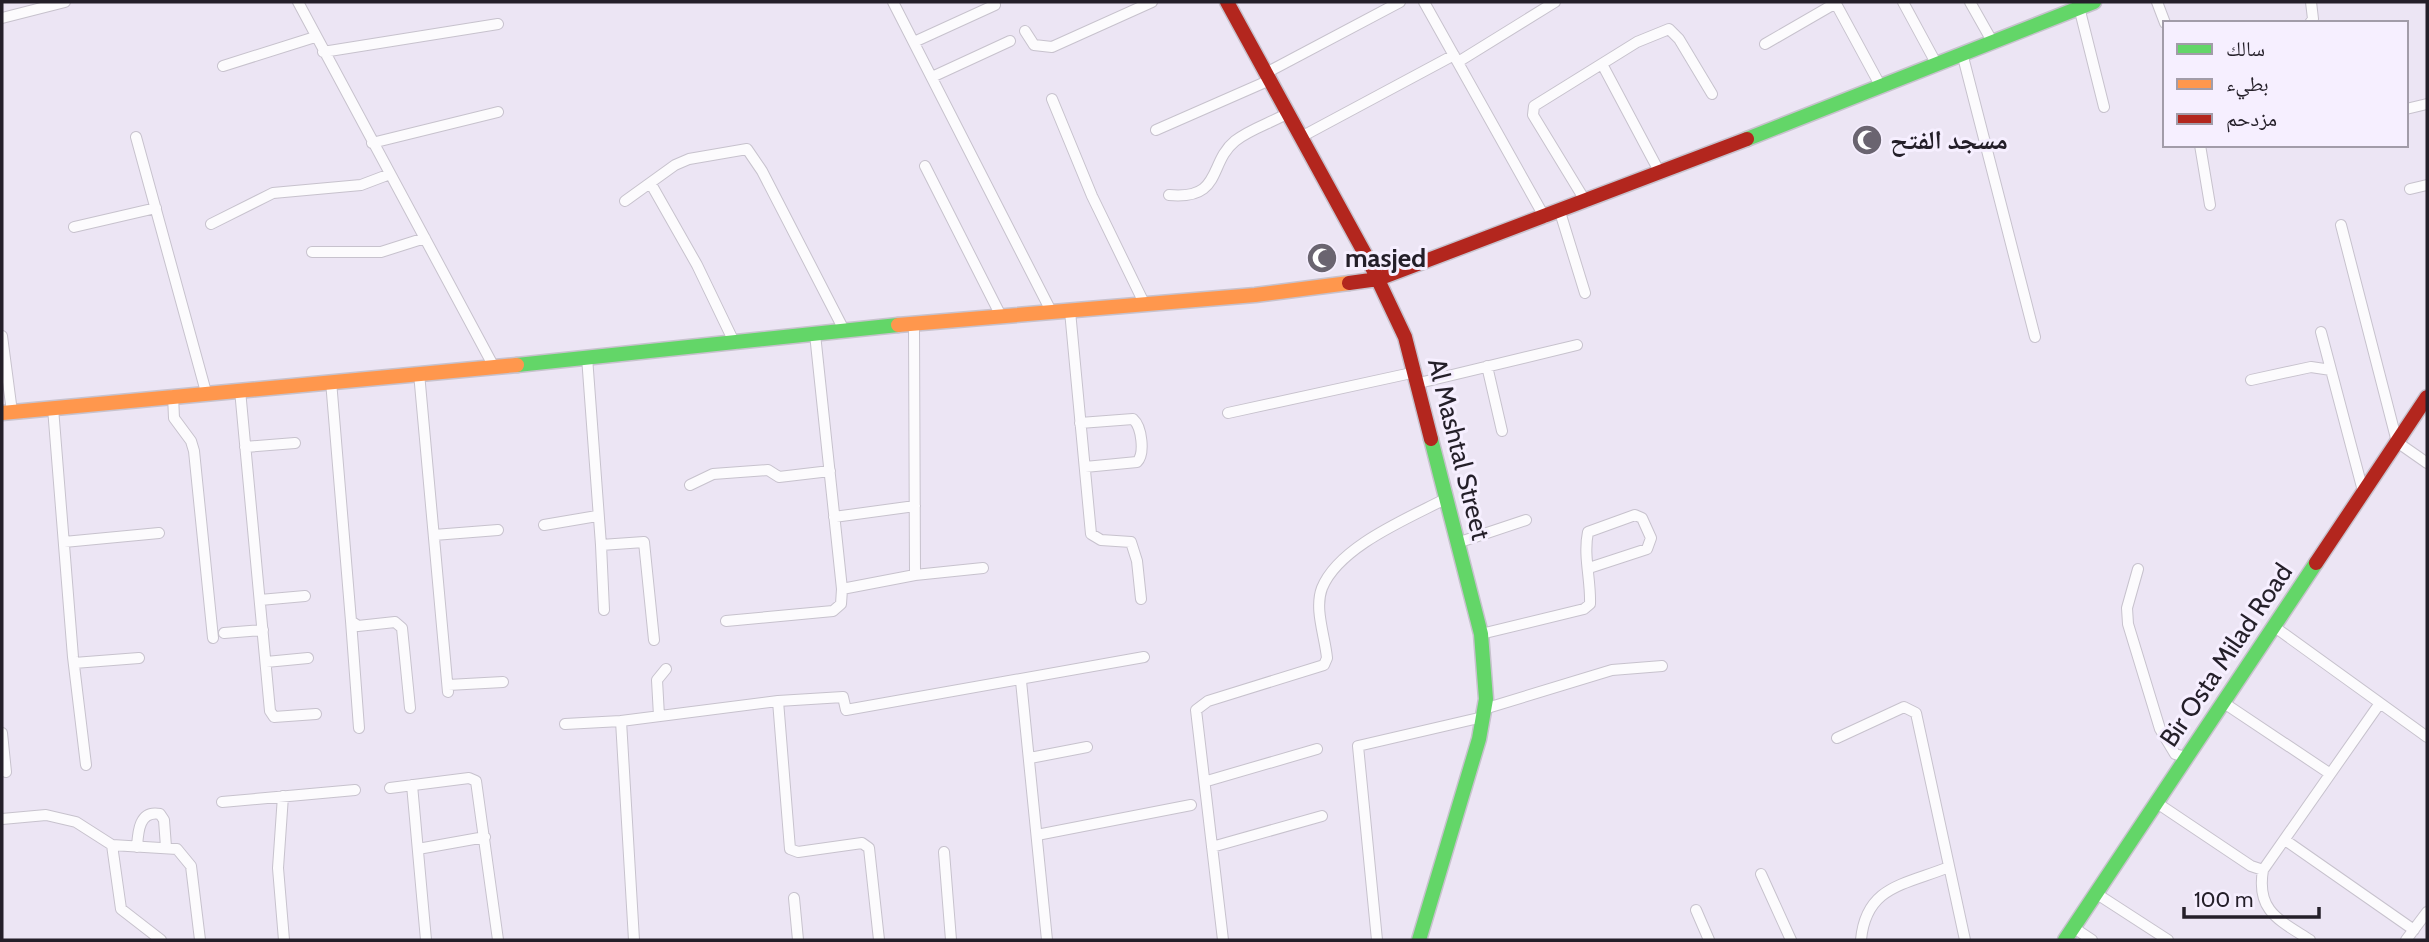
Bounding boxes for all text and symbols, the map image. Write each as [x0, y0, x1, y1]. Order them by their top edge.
legend [2163, 21, 2408, 147]
text: سالك [2226, 36, 2265, 61]
text: بطيء [2226, 71, 2269, 100]
text: مزدحم [2226, 106, 2277, 133]
mosque icon: مسجد الفتح [1850, 123, 1884, 157]
place label: مسجد الفتح [1890, 124, 2008, 157]
mosque icon: masjed [1305, 241, 1339, 275]
place label: masjed [1345, 242, 1426, 274]
street label: Al Mashtal Street [1421, 355, 1497, 543]
street label: Bir Osta Milad Road [2153, 557, 2299, 753]
scale bar [2184, 876, 2319, 920]
text: 100 m [2194, 887, 2253, 912]

